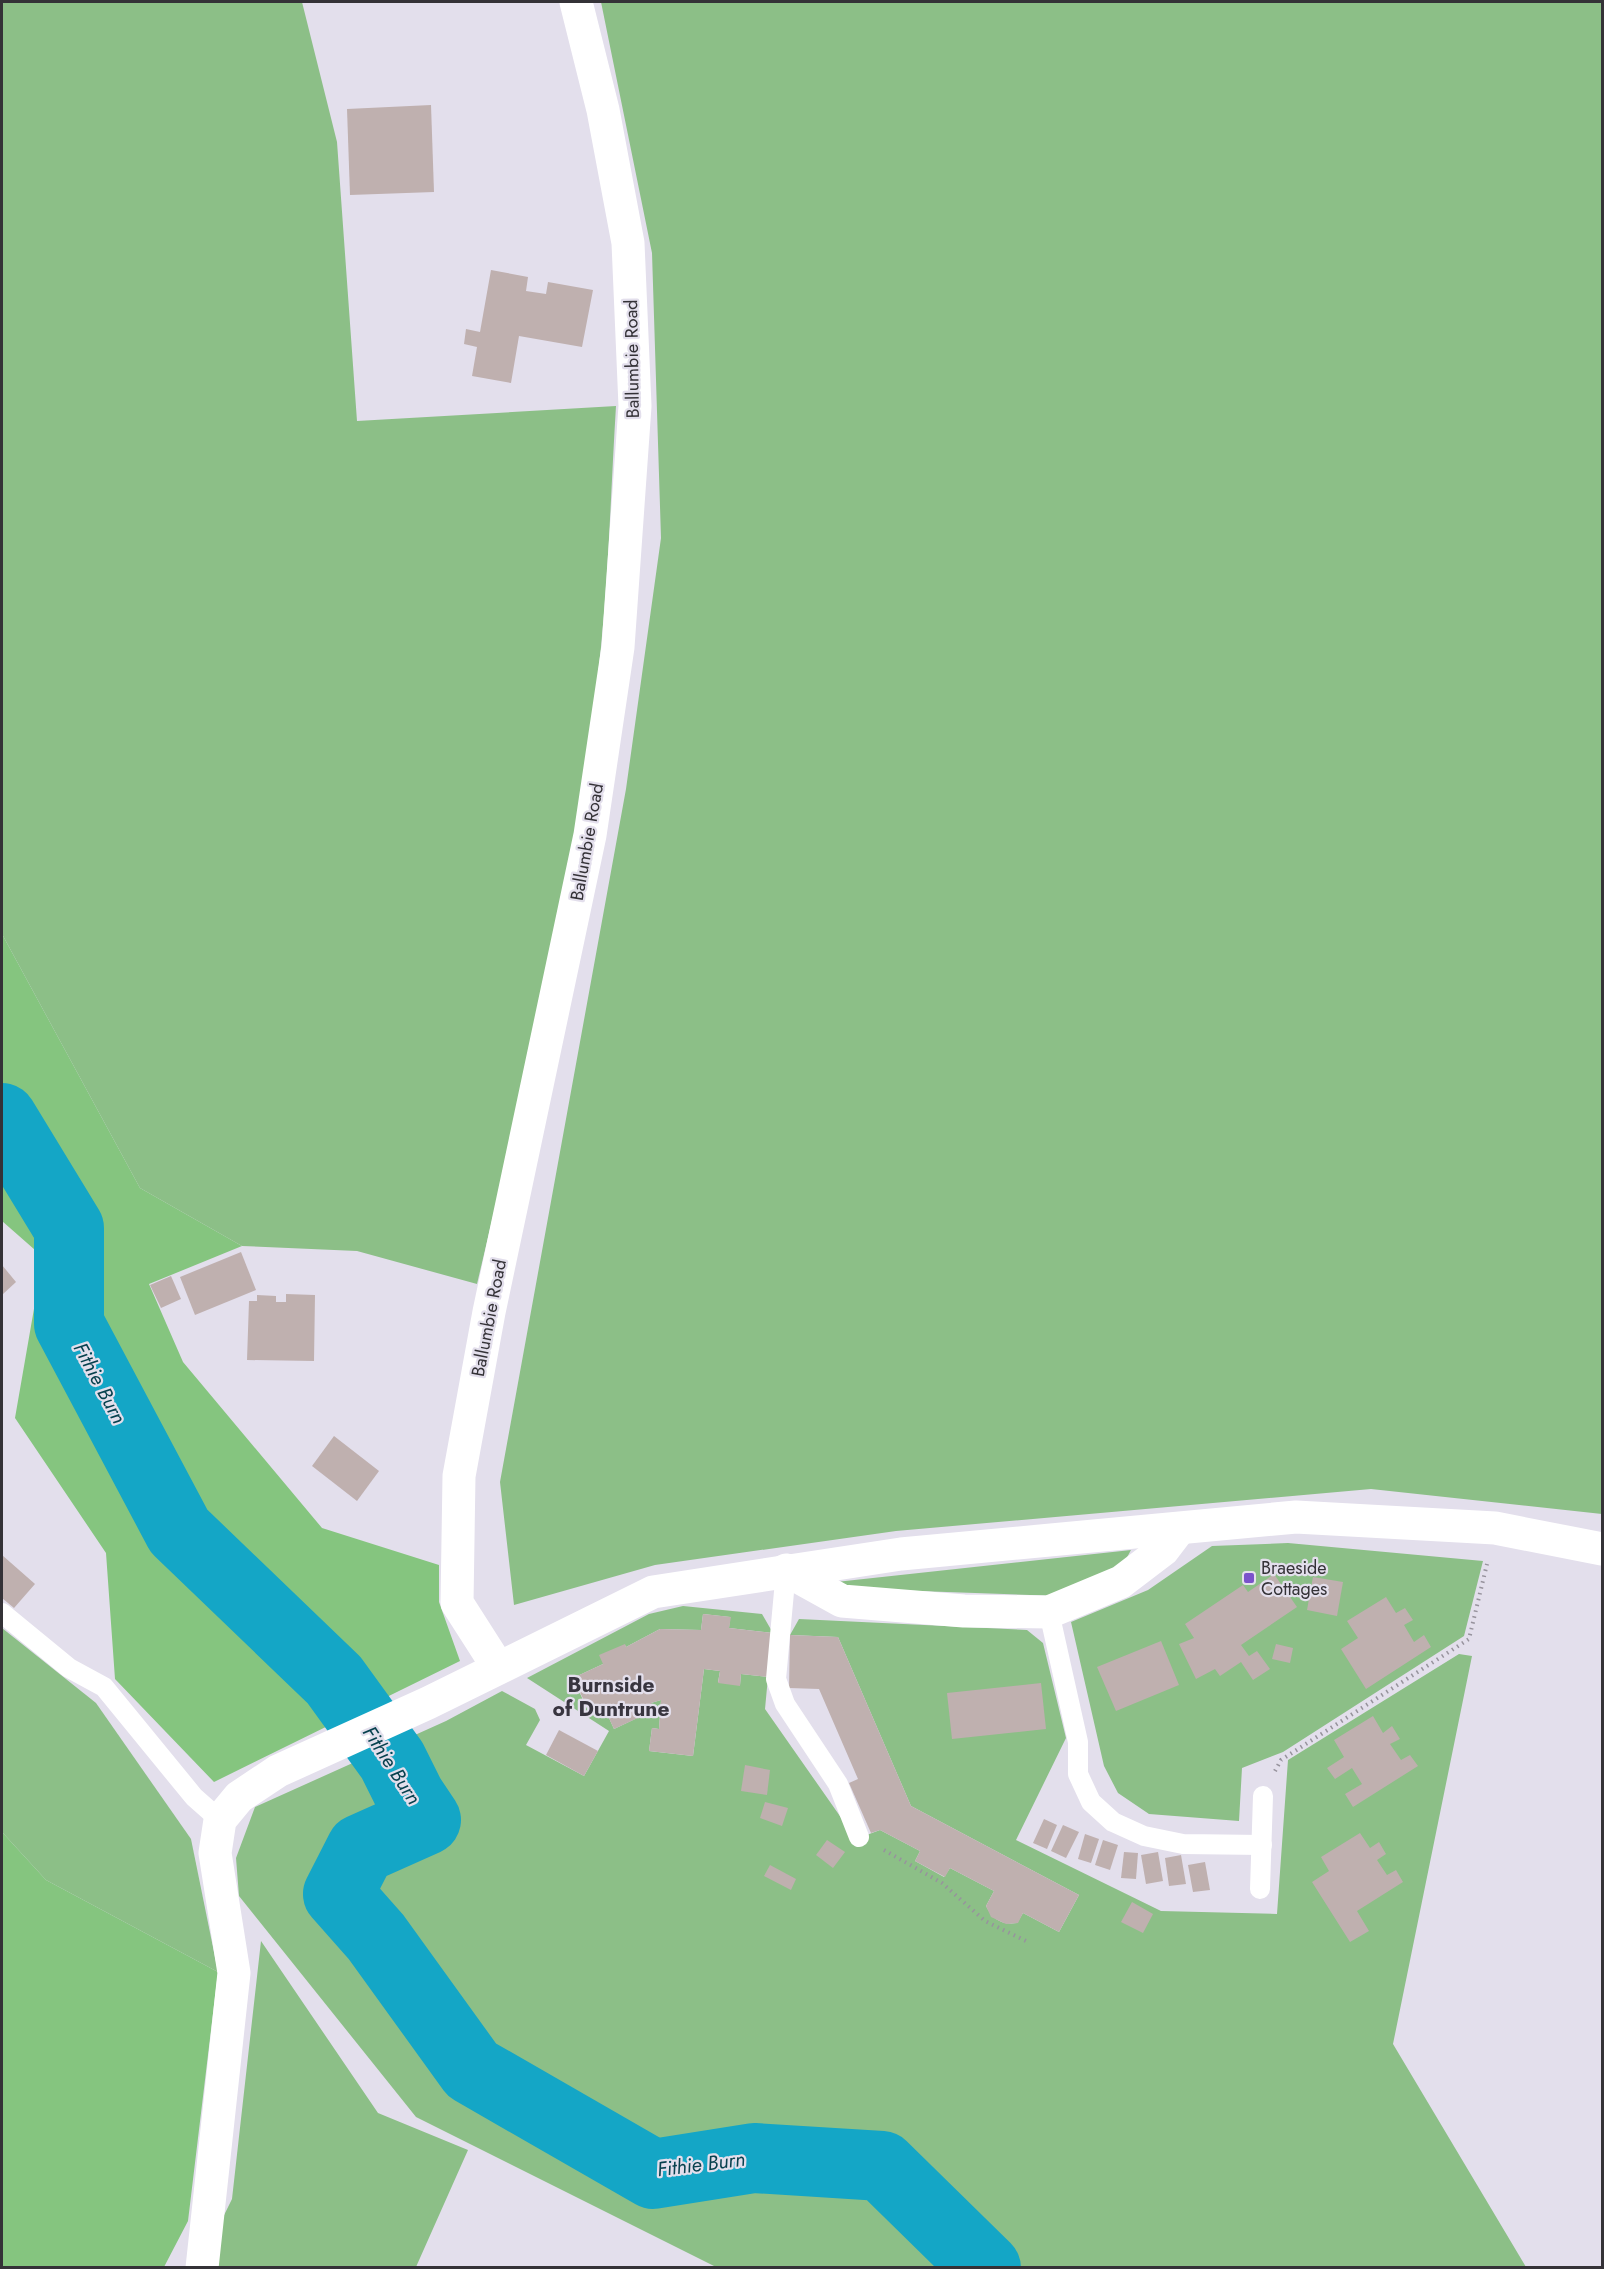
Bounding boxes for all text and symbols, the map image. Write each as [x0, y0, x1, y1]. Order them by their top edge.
street label: Ballumbie Road [618, 299, 646, 419]
street label: Ballumbie Road [564, 781, 610, 903]
street label: Ballumbie Road [465, 1257, 513, 1379]
water label: Fithie Burn [66, 1337, 133, 1429]
place label: Braeside Cottages [1261, 1555, 1327, 1602]
marker: Braeside Cottages [1242, 1571, 1256, 1585]
district label: Burnside of Duntrune [553, 1670, 669, 1724]
water label: Fithie Burn [355, 1720, 428, 1810]
water label: Fithie Burn [655, 2145, 747, 2184]

